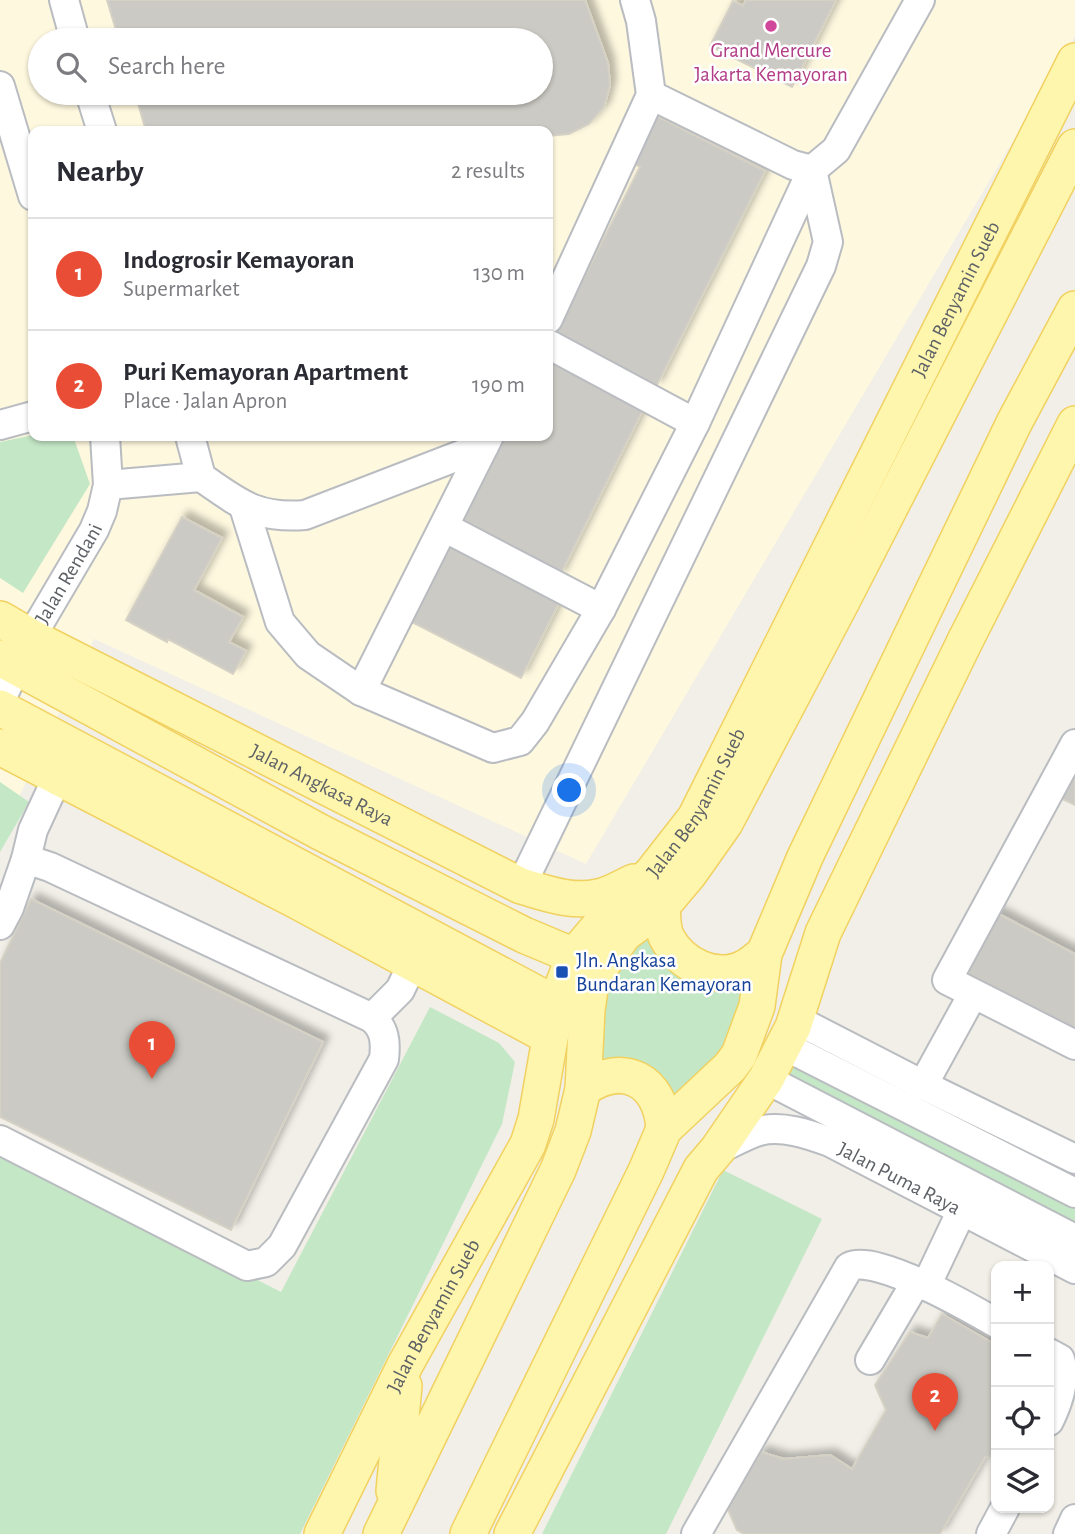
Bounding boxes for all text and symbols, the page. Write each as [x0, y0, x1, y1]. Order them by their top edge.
marker: Grand Mercure Jakarta Kemayoran [763, 18, 779, 34]
search box [28, 28, 553, 105]
place label: Grand Mercure Jakarta Kemayoran [694, 40, 848, 85]
icon: search [52, 48, 90, 86]
text: Search here [108, 53, 226, 79]
text: Nearby [56, 157, 144, 187]
text: 2 results [451, 160, 525, 183]
street label: Jalan Benyamin Sueb [908, 218, 1003, 380]
text: Indogrosir Kemayoran [123, 247, 355, 273]
text: 1 [75, 262, 83, 285]
text: 130 m [473, 262, 525, 285]
text: Supermarket [123, 278, 240, 301]
text: Puri Kemayoran Apartment [123, 359, 408, 385]
text: 2 [74, 374, 84, 397]
text: 190 m [472, 374, 525, 397]
text: Place · Jalan Apron [123, 390, 287, 413]
street label: Jalan Rendani [31, 520, 106, 627]
street label: Jalan Benyamin Sueb [642, 724, 749, 881]
street label: Jalan Angkasa Raya [247, 740, 397, 830]
your location [552, 773, 586, 807]
place label: Jln. Angkasa Bundaran Kemayoran [576, 950, 752, 995]
marker: Jln. Angkasa Bundaran Kemayoran [554, 964, 570, 980]
pin: 1 [129, 1021, 175, 1079]
street label: Jalan Puma Raya [835, 1138, 964, 1219]
street label: Jalan Benyamin Sueb [383, 1235, 483, 1396]
map controls [991, 1261, 1054, 1513]
button: + [991, 1261, 1054, 1324]
button: − [991, 1324, 1054, 1387]
pin: 2 [912, 1373, 958, 1431]
button: locate [991, 1387, 1054, 1450]
button: layers [991, 1450, 1054, 1513]

